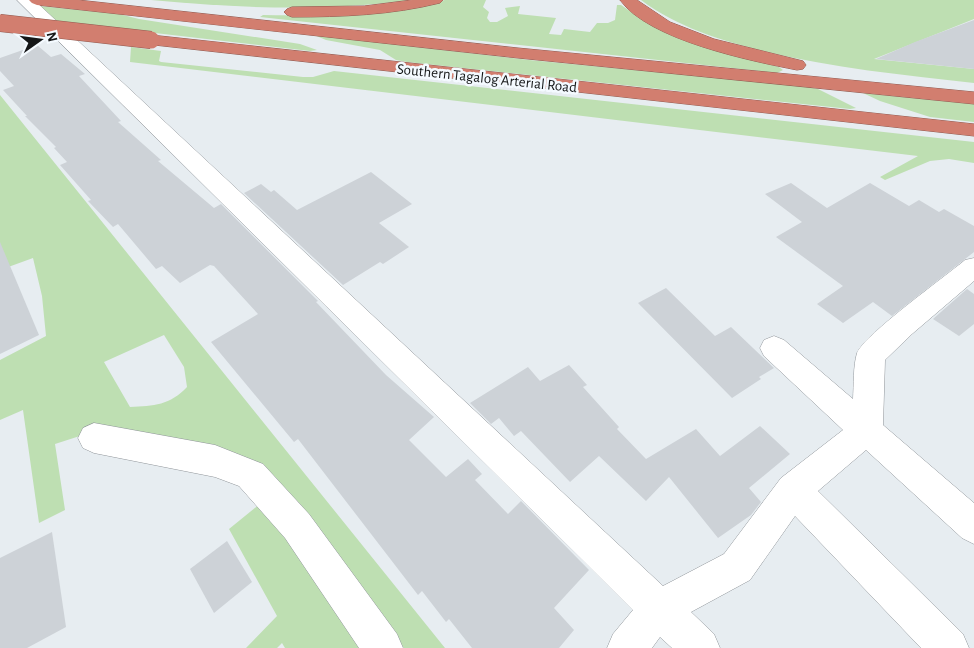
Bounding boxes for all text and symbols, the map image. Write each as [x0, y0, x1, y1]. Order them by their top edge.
north arrow [15, 15, 65, 65]
text: N [44, 31, 60, 44]
street label: Southern Tagalog Arterial Road [396, 62, 578, 95]

